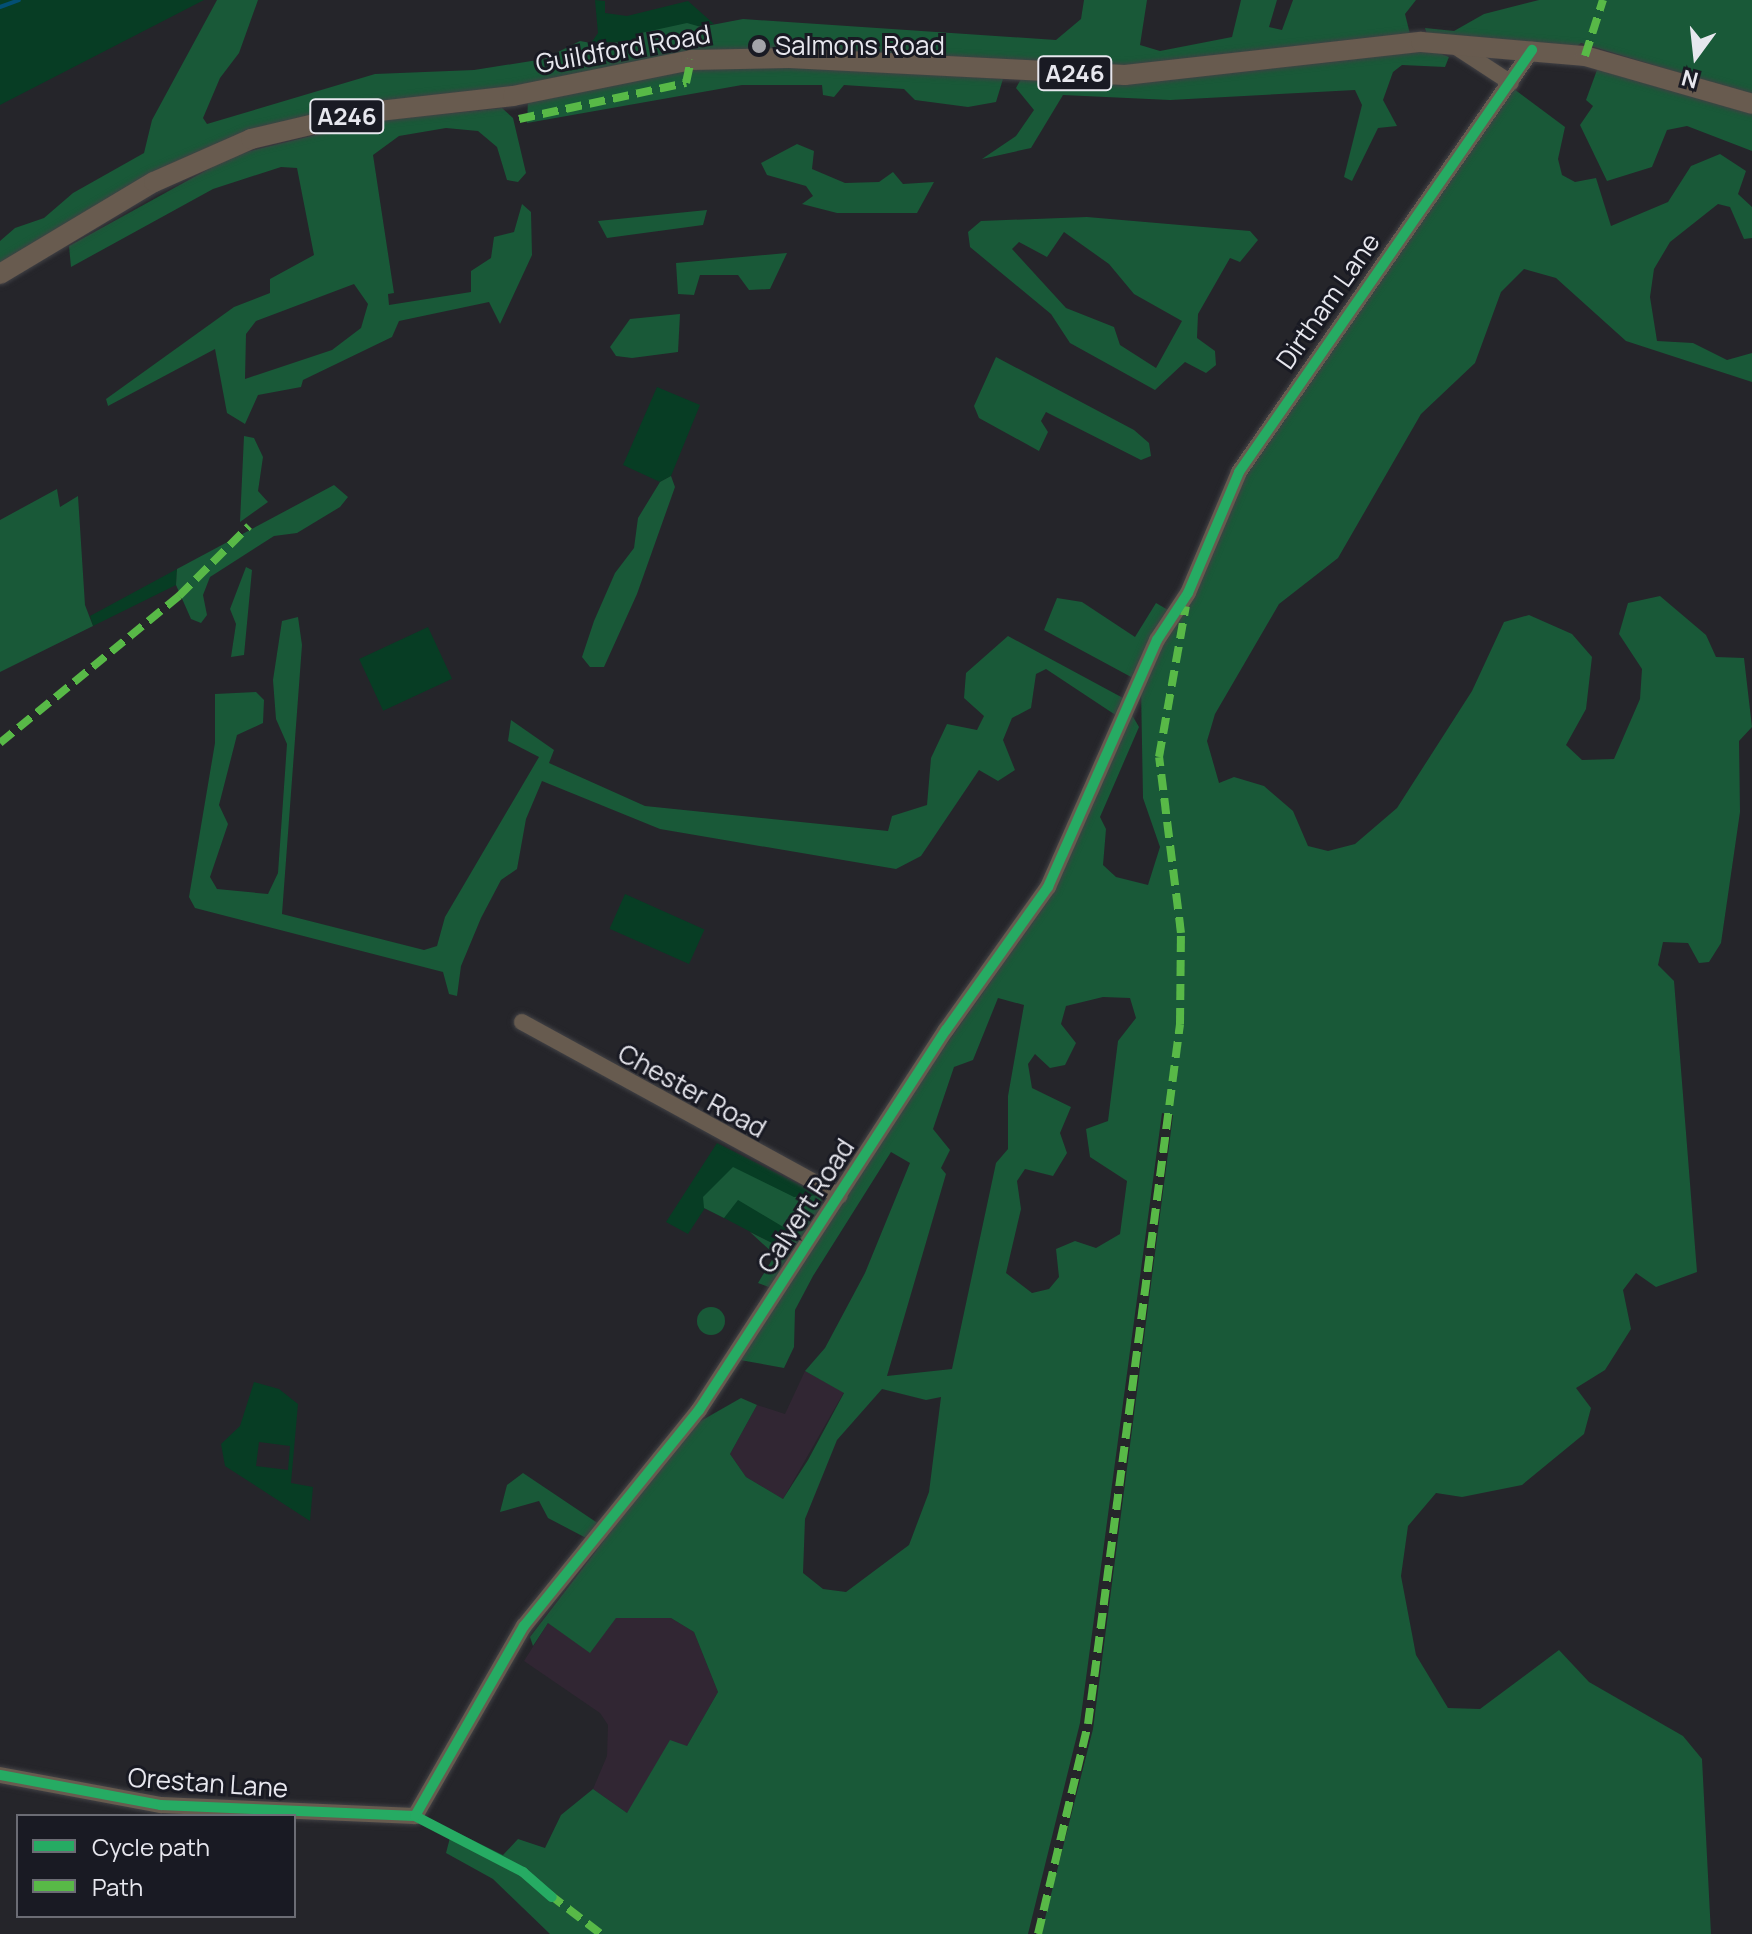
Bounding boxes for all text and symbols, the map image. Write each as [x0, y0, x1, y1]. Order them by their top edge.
north arrow [1656, 16, 1736, 96]
street label: Guildford Road [533, 18, 713, 80]
place label: Salmons Road [775, 30, 945, 62]
marker: Salmons Road [750, 37, 768, 55]
road number: A246 [1037, 53, 1113, 93]
text: N [1678, 63, 1701, 96]
road number: A246 [309, 96, 385, 136]
street label: Dirtham Lane [1270, 227, 1386, 375]
street label: Chester Road [613, 1038, 771, 1144]
street label: Calvert Road [751, 1133, 861, 1279]
street label: Orestan Lane [127, 1762, 289, 1804]
legend [16, 1814, 296, 1918]
text: Cycle path [92, 1830, 210, 1863]
text: Path [92, 1870, 143, 1903]

